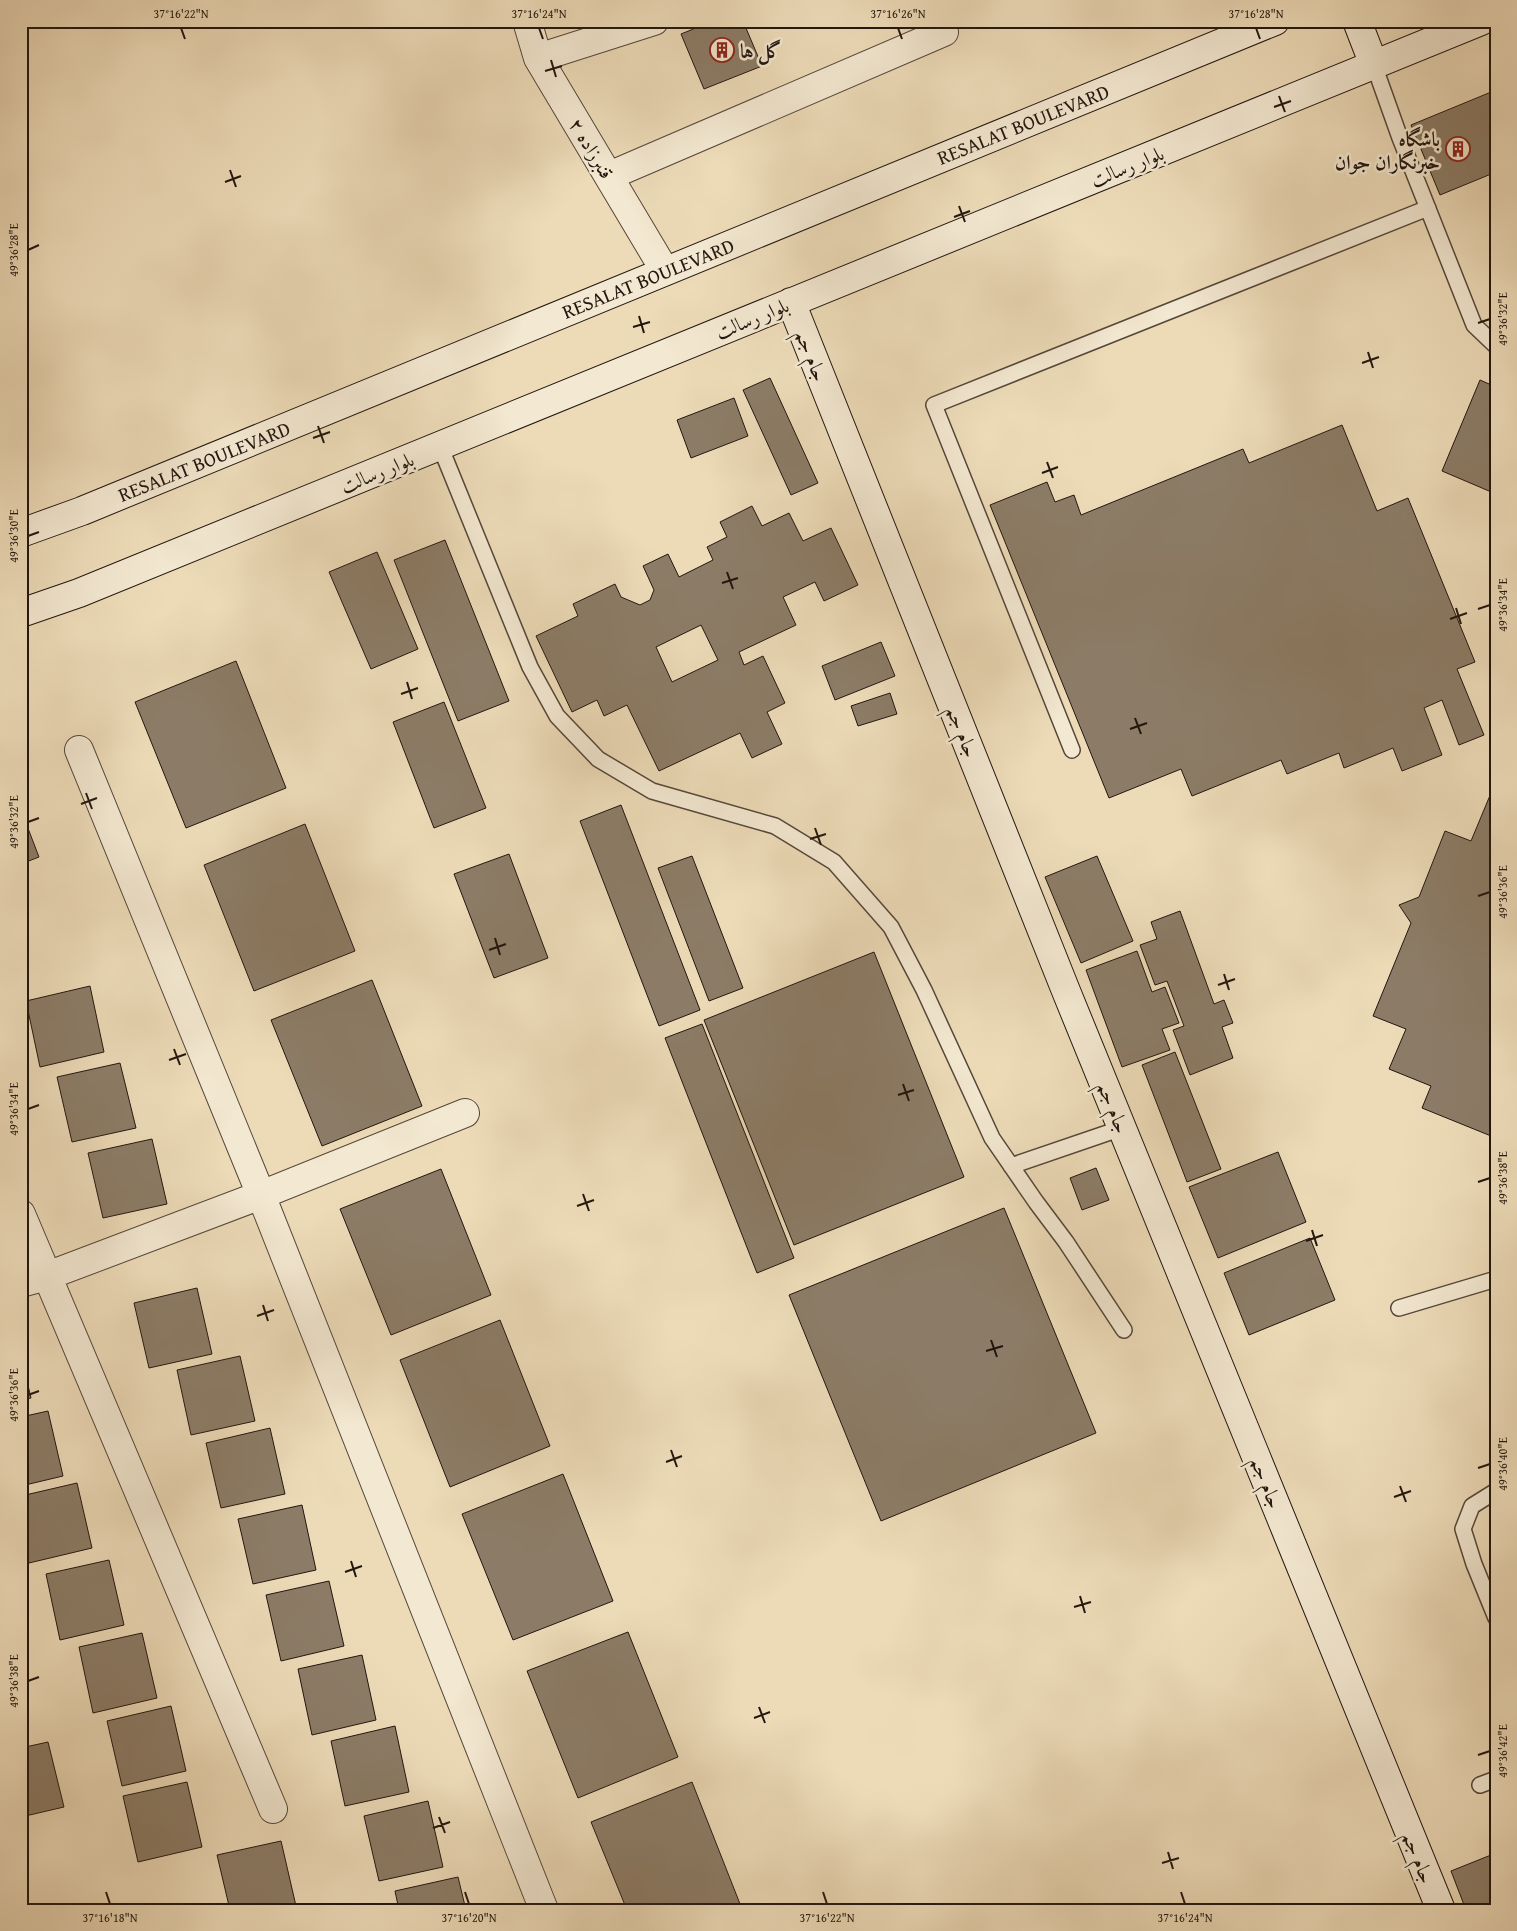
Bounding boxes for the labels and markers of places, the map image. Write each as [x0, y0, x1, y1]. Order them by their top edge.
place label: گل ها [740, 36, 782, 65]
building icon: گل ها [709, 37, 735, 63]
place label: باشگاه خبرنگاران جوان [1335, 124, 1440, 176]
building icon: باشگاه خبرنگاران جوان [1445, 136, 1471, 162]

